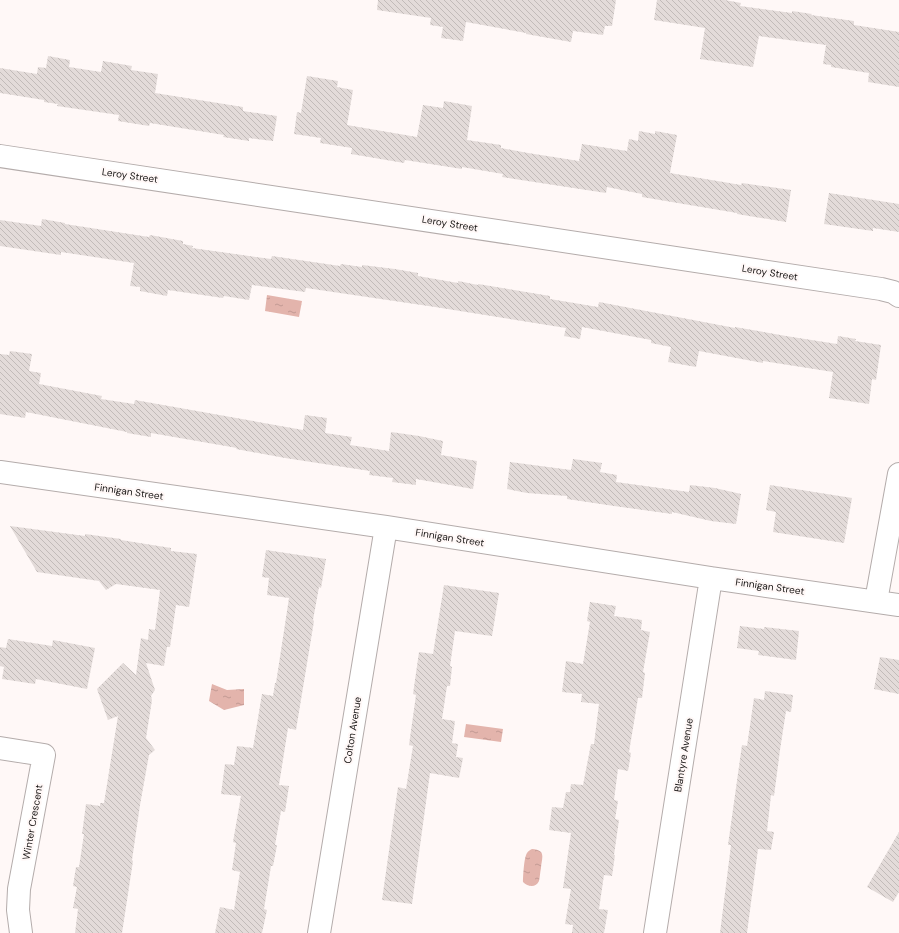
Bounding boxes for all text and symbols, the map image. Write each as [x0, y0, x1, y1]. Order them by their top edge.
street label: Leroy Street [101, 165, 159, 186]
street label: Leroy Street [421, 213, 479, 234]
street label: Leroy Street [741, 262, 799, 283]
street label: Finnigan Street [94, 480, 164, 503]
street label: Finnigan Street [415, 526, 485, 549]
street label: Finnigan Street [735, 575, 805, 598]
street label: Colton Avenue [341, 695, 364, 764]
street label: Blantyre Avenue [671, 717, 696, 793]
street label: Winter Crescent [19, 783, 46, 861]

